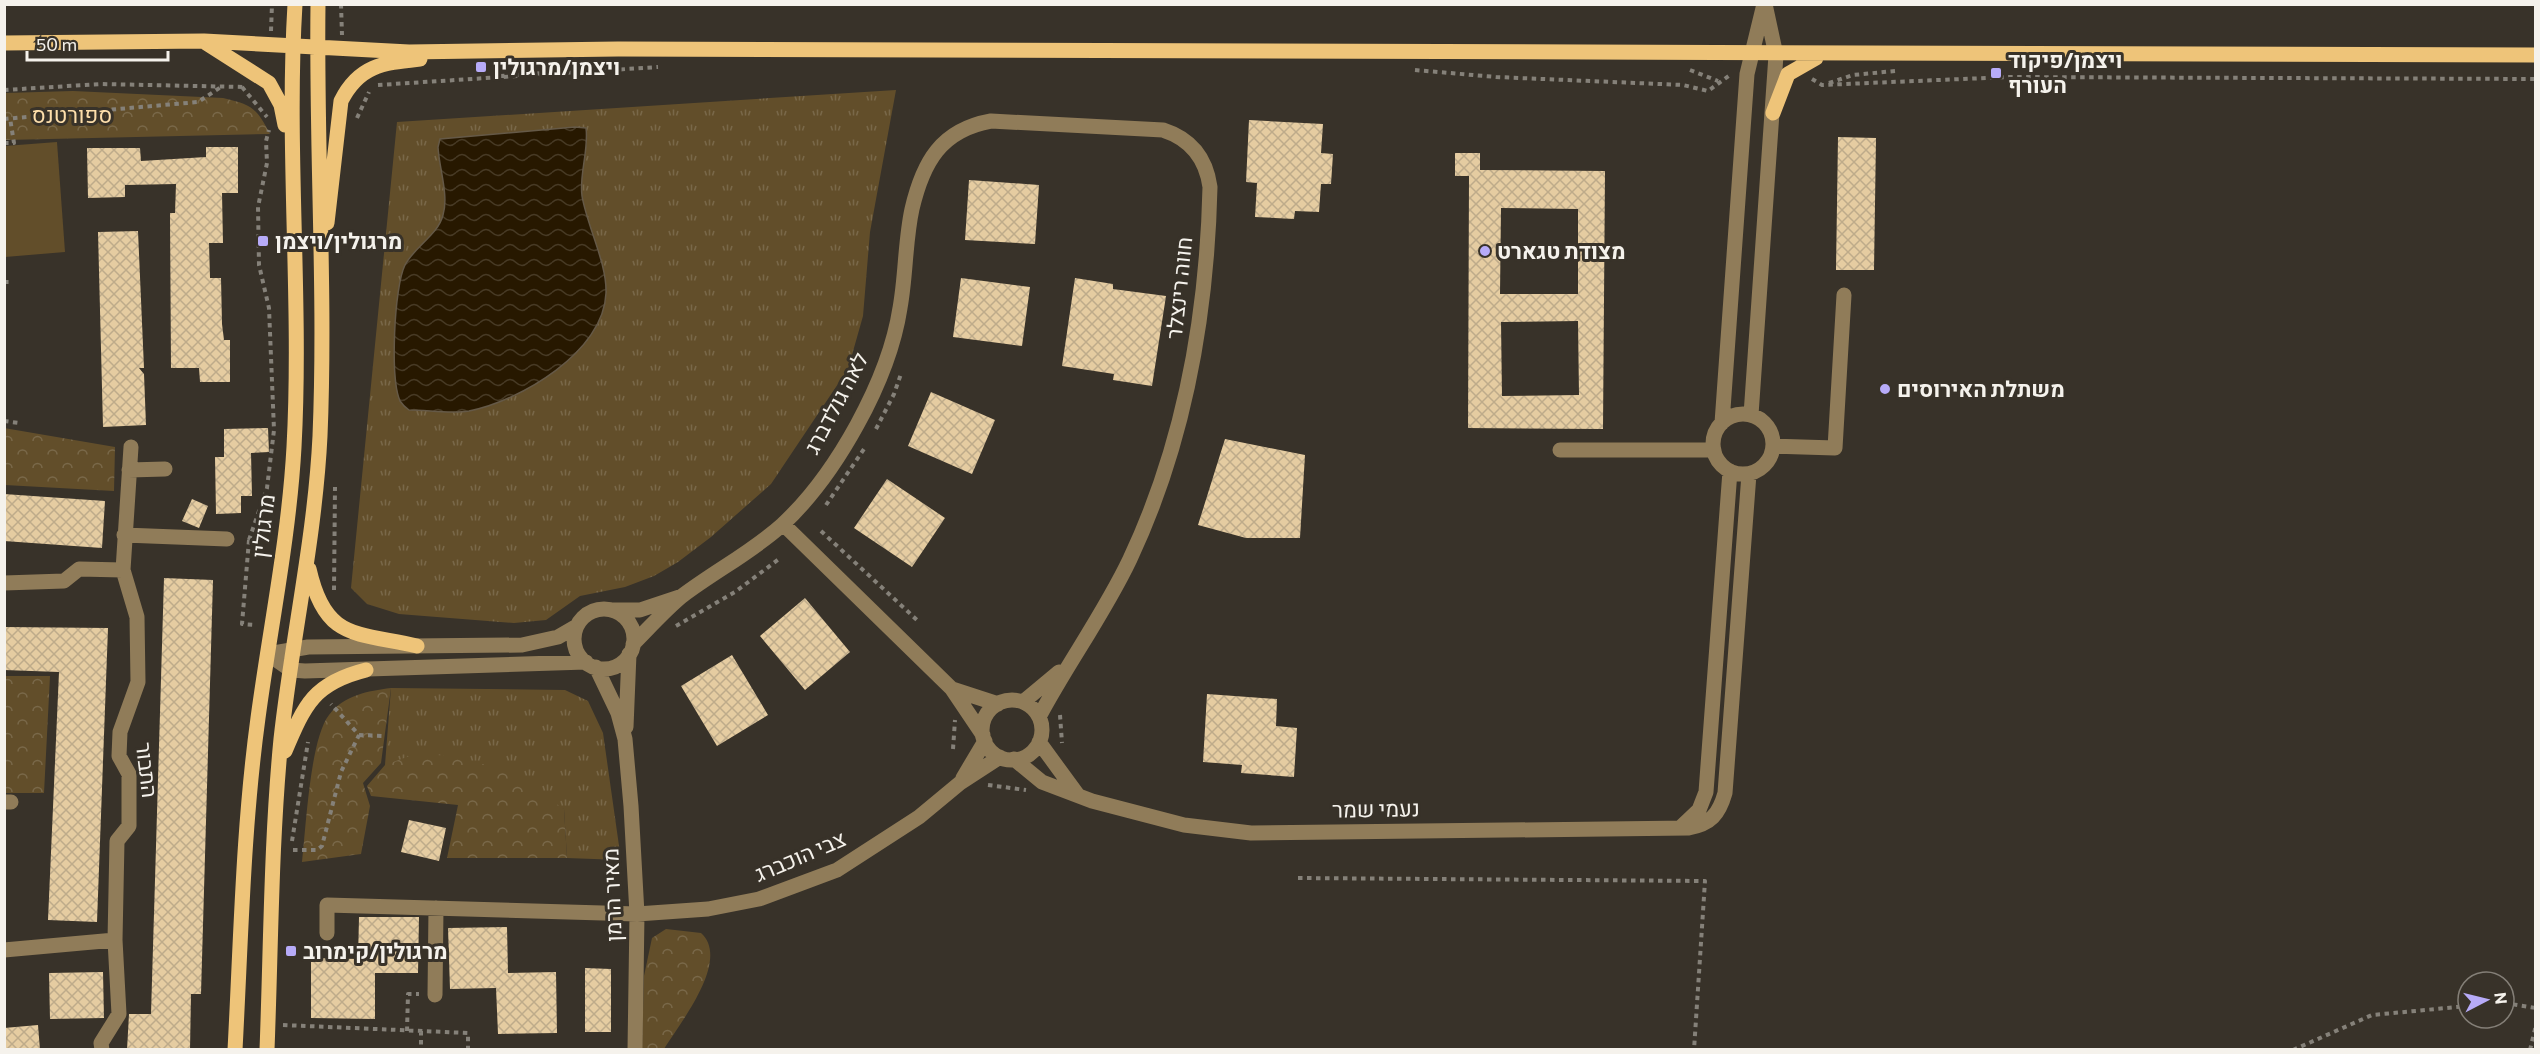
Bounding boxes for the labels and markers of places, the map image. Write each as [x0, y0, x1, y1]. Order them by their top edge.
place label: ויצמן/פיקוד העורף [2008, 46, 2123, 98]
place label: ויצמן/מרגולין [493, 53, 620, 80]
marker: ויצמן/מרגולין [474, 60, 488, 74]
marker: ויצמן/פיקוד העורף [1989, 66, 2003, 80]
place label: מרגולין/ויצמן [275, 227, 402, 254]
marker: מרגולין/ויצמן [256, 234, 270, 248]
place label: מצודת טגארט [1497, 237, 1625, 264]
marker: מצודת טגארט [1478, 244, 1492, 258]
place label: משתלת האירוסים [1897, 375, 2065, 402]
marker: משתלת האירוסים [1878, 382, 1892, 396]
place label: מרגולין/קימרוב [303, 937, 448, 964]
marker: מרגולין/קימרוב [284, 944, 298, 958]

